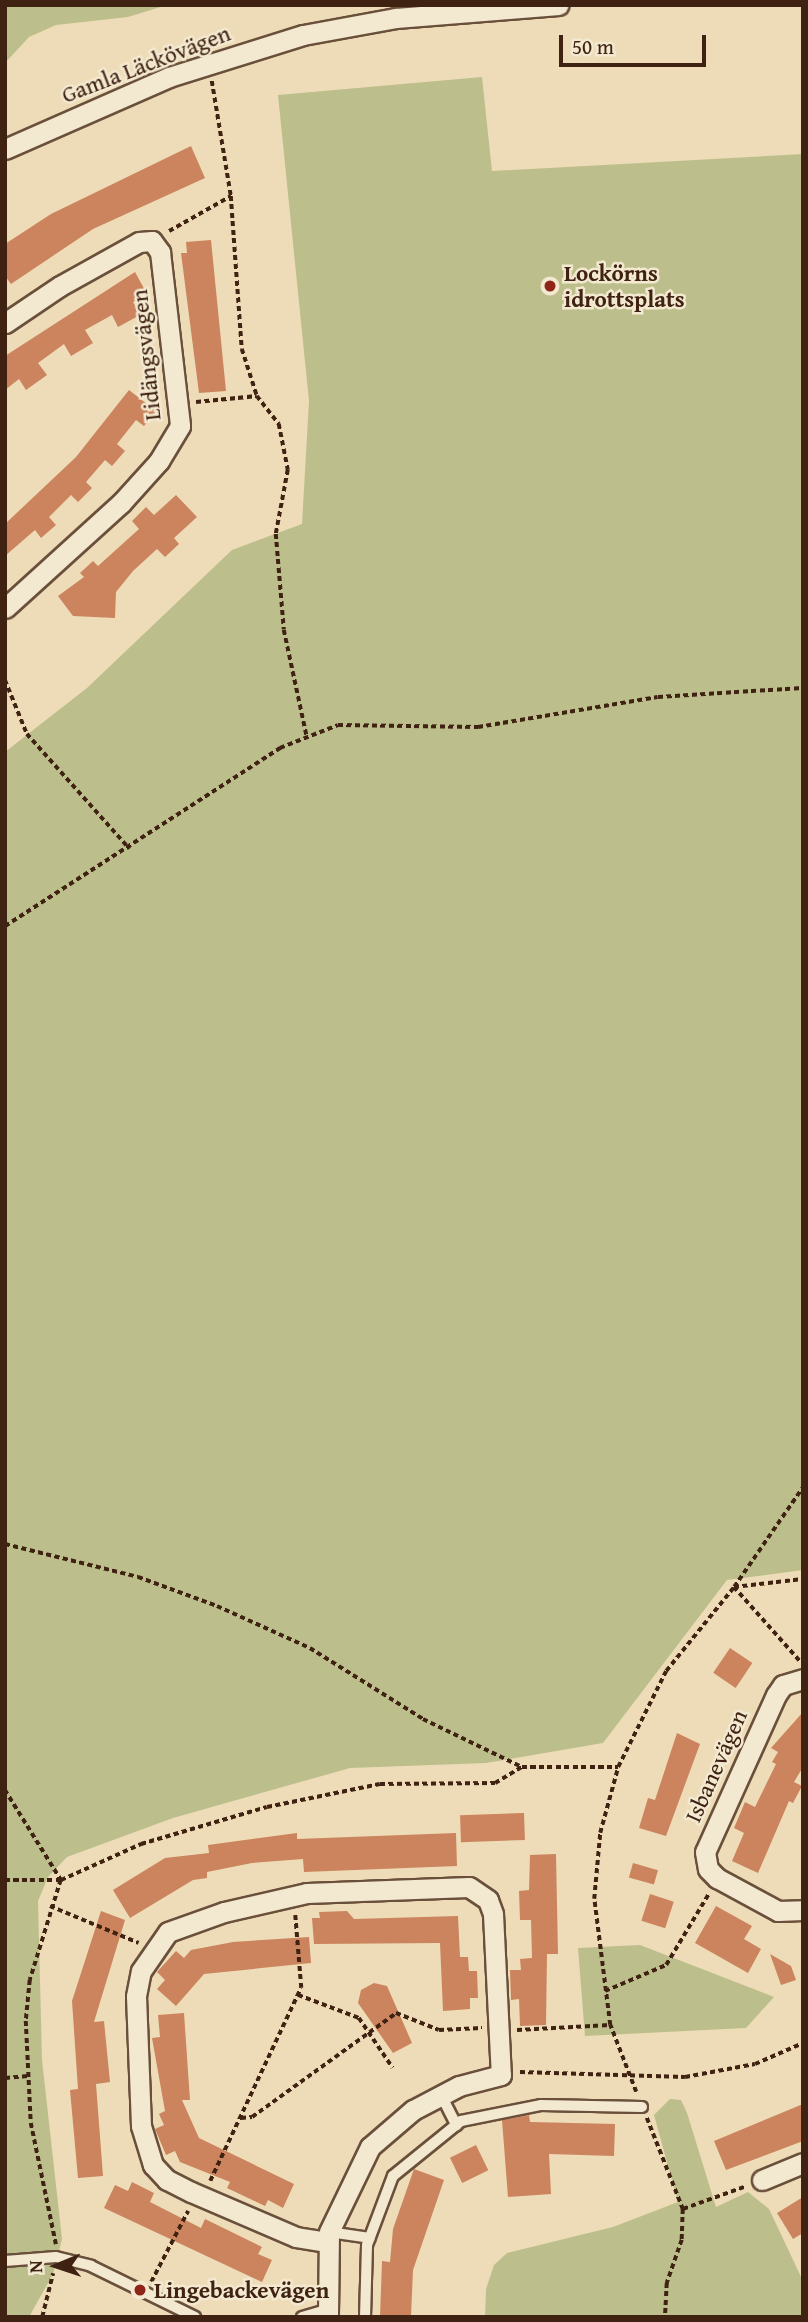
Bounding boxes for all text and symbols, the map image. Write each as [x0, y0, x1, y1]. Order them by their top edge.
street label: Gamla Läckövägen [58, 19, 234, 109]
scale bar [563, 21, 710, 65]
text: 50 m [572, 31, 614, 62]
place label: Lockörns idrottsplats [564, 259, 685, 313]
marker: Lockörns idrottsplats [542, 278, 558, 294]
street label: Lidängsvägen [125, 288, 167, 422]
street label: Isbanevägen [679, 1705, 753, 1827]
north arrow [21, 2231, 91, 2301]
text: N [21, 2260, 49, 2274]
place label: Lingebackevägen [154, 2276, 329, 2304]
marker: Lingebackevägen [132, 2282, 148, 2298]

